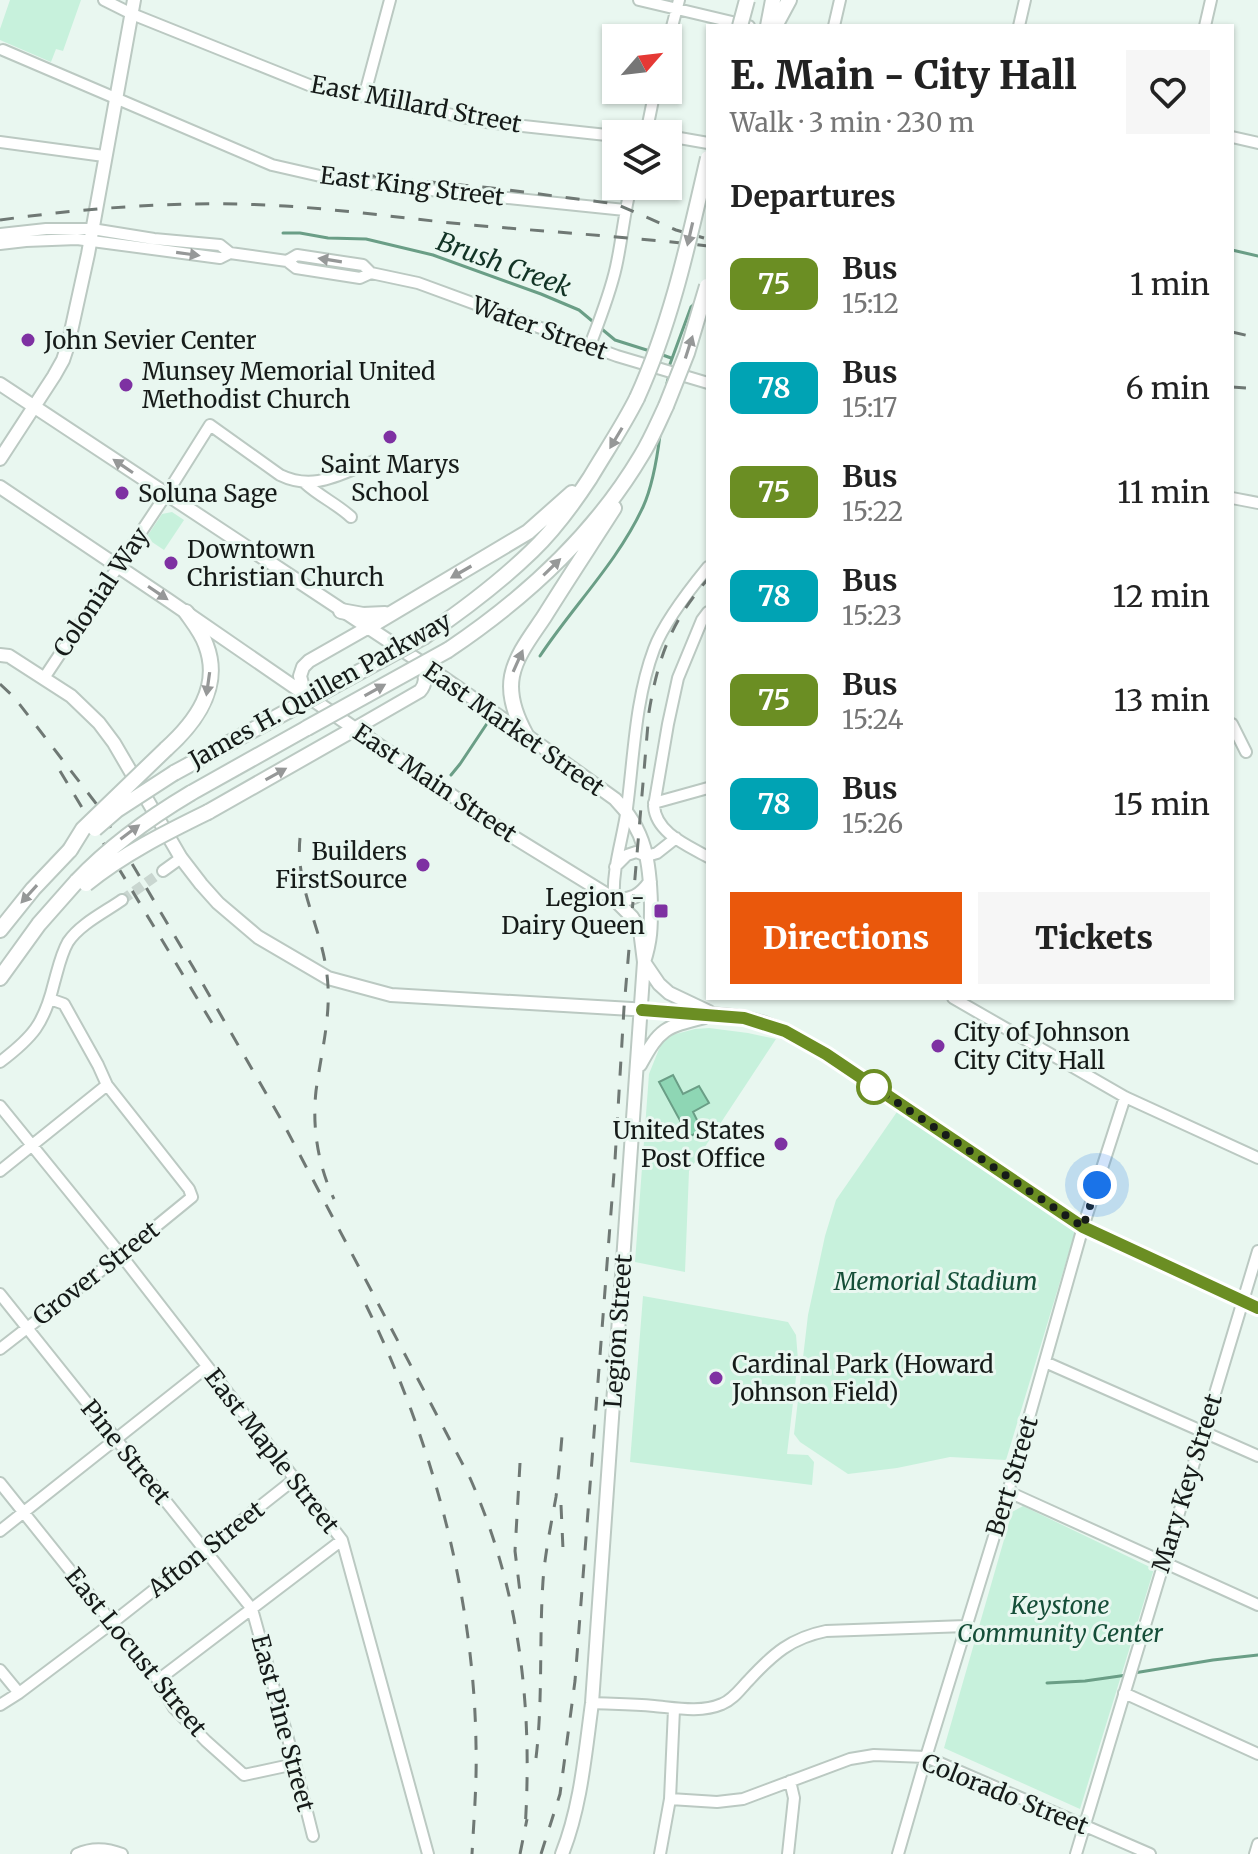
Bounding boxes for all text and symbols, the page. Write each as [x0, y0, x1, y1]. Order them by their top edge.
north arrow [602, 24, 682, 104]
map controls [602, 24, 682, 200]
button: heart [1126, 50, 1210, 134]
text: E. Main - City Hall [730, 52, 1077, 99]
street label: East Millard Street [308, 68, 525, 140]
text: Walk · 3 min · 230 m [730, 106, 974, 139]
button: layers [602, 120, 682, 200]
street label: East King Street [318, 159, 506, 213]
text: Departures [730, 177, 896, 215]
one-way arrow [684, 221, 696, 246]
water label: Brush Creek [432, 224, 576, 304]
one-way arrow [176, 248, 201, 261]
text: Bus [842, 249, 898, 287]
one-way arrow [317, 253, 342, 266]
text: 1 min [1130, 265, 1210, 303]
text: 75 [758, 266, 790, 302]
text: 15:12 [842, 287, 899, 320]
street label: Water Street [467, 289, 613, 367]
place label: John Sevier Center [43, 325, 257, 356]
marker: John Sevier Center [19, 331, 37, 349]
one-way arrow [683, 335, 696, 359]
text: Bus [842, 353, 898, 391]
place label: Munsey Memorial United Methodist Church [142, 356, 435, 415]
text: 6 min [1125, 369, 1210, 407]
text: 78 [757, 370, 791, 406]
marker: Munsey Memorial United Methodist Church [117, 376, 135, 394]
text: 15:17 [842, 391, 897, 424]
one-way arrow [609, 427, 623, 449]
marker: Saint Marys School [381, 428, 399, 446]
place label: Saint Marys School [320, 449, 460, 508]
text: Bus [842, 457, 898, 495]
one-way arrow [113, 458, 134, 473]
text: 11 min [1117, 473, 1210, 511]
text: 75 [758, 474, 790, 510]
place label: Soluna Sage [138, 478, 277, 509]
marker: Soluna Sage [113, 484, 131, 502]
text: 15:22 [842, 495, 903, 528]
street label: Colonial Way [46, 521, 156, 663]
place label: Downtown Christian Church [187, 534, 384, 593]
marker: Downtown Christian Church [162, 554, 180, 572]
one-way arrow [542, 558, 561, 577]
text: Bus [842, 561, 898, 599]
one-way arrow [449, 565, 472, 579]
text: 12 min [1113, 577, 1210, 615]
text: 78 [757, 578, 791, 614]
one-way arrow [147, 585, 168, 600]
text: 15:23 [842, 599, 902, 632]
street label: James H. Quillen Parkway [183, 605, 457, 776]
one-way arrow [511, 650, 525, 673]
street label: East Market Street [418, 655, 611, 803]
text: Bus [842, 665, 898, 703]
one-way arrow [201, 672, 214, 697]
text: 13 min [1114, 681, 1210, 719]
text: 75 [758, 682, 790, 718]
one-way arrow [364, 684, 387, 697]
text: 15:24 [842, 703, 903, 736]
street label: East Main Street [347, 717, 523, 849]
one-way arrow [265, 767, 287, 781]
text: Bus [842, 769, 898, 807]
text: 15 min [1113, 785, 1210, 823]
text: 78 [757, 786, 791, 822]
text: 15:26 [842, 807, 903, 840]
one-way arrow [120, 825, 141, 841]
place label: Builders FirstSource [275, 836, 407, 895]
marker: Builders FirstSource [414, 856, 432, 874]
place label: Legion - Dairy Queen [501, 882, 645, 941]
one-way arrow [20, 885, 38, 904]
button: Directions [730, 892, 962, 984]
button: Tickets [978, 892, 1210, 984]
marker: Legion - Dairy Queen [652, 902, 670, 920]
place label: City of Johnson City City Hall [954, 1017, 1130, 1076]
marker: City of Johnson City City Hall [929, 1037, 947, 1055]
unlabelled marker [857, 1070, 891, 1104]
place label: United States Post Office [613, 1115, 765, 1174]
marker: United States Post Office [772, 1135, 790, 1153]
your location [1077, 1165, 1117, 1205]
street label: Grover Street [27, 1214, 166, 1332]
street label: Legion Street [597, 1252, 639, 1409]
park label: Memorial Stadium [833, 1266, 1038, 1297]
place label: Cardinal Park (Howard Johnson Field) [731, 1349, 994, 1408]
street label: East Maple Street [198, 1362, 346, 1540]
marker: Cardinal Park (Howard Johnson Field) [707, 1369, 725, 1387]
street label: Mary Key Street [1145, 1389, 1229, 1576]
street label: Pine Street [74, 1393, 178, 1511]
street label: Bert Street [979, 1412, 1045, 1540]
street label: Afton Street [141, 1493, 271, 1605]
street label: East Locust Street [58, 1561, 214, 1743]
park label: Keystone Community Center [957, 1590, 1164, 1649]
street label: East Pine Street [245, 1631, 322, 1815]
street label: Colorado Street [917, 1746, 1093, 1842]

